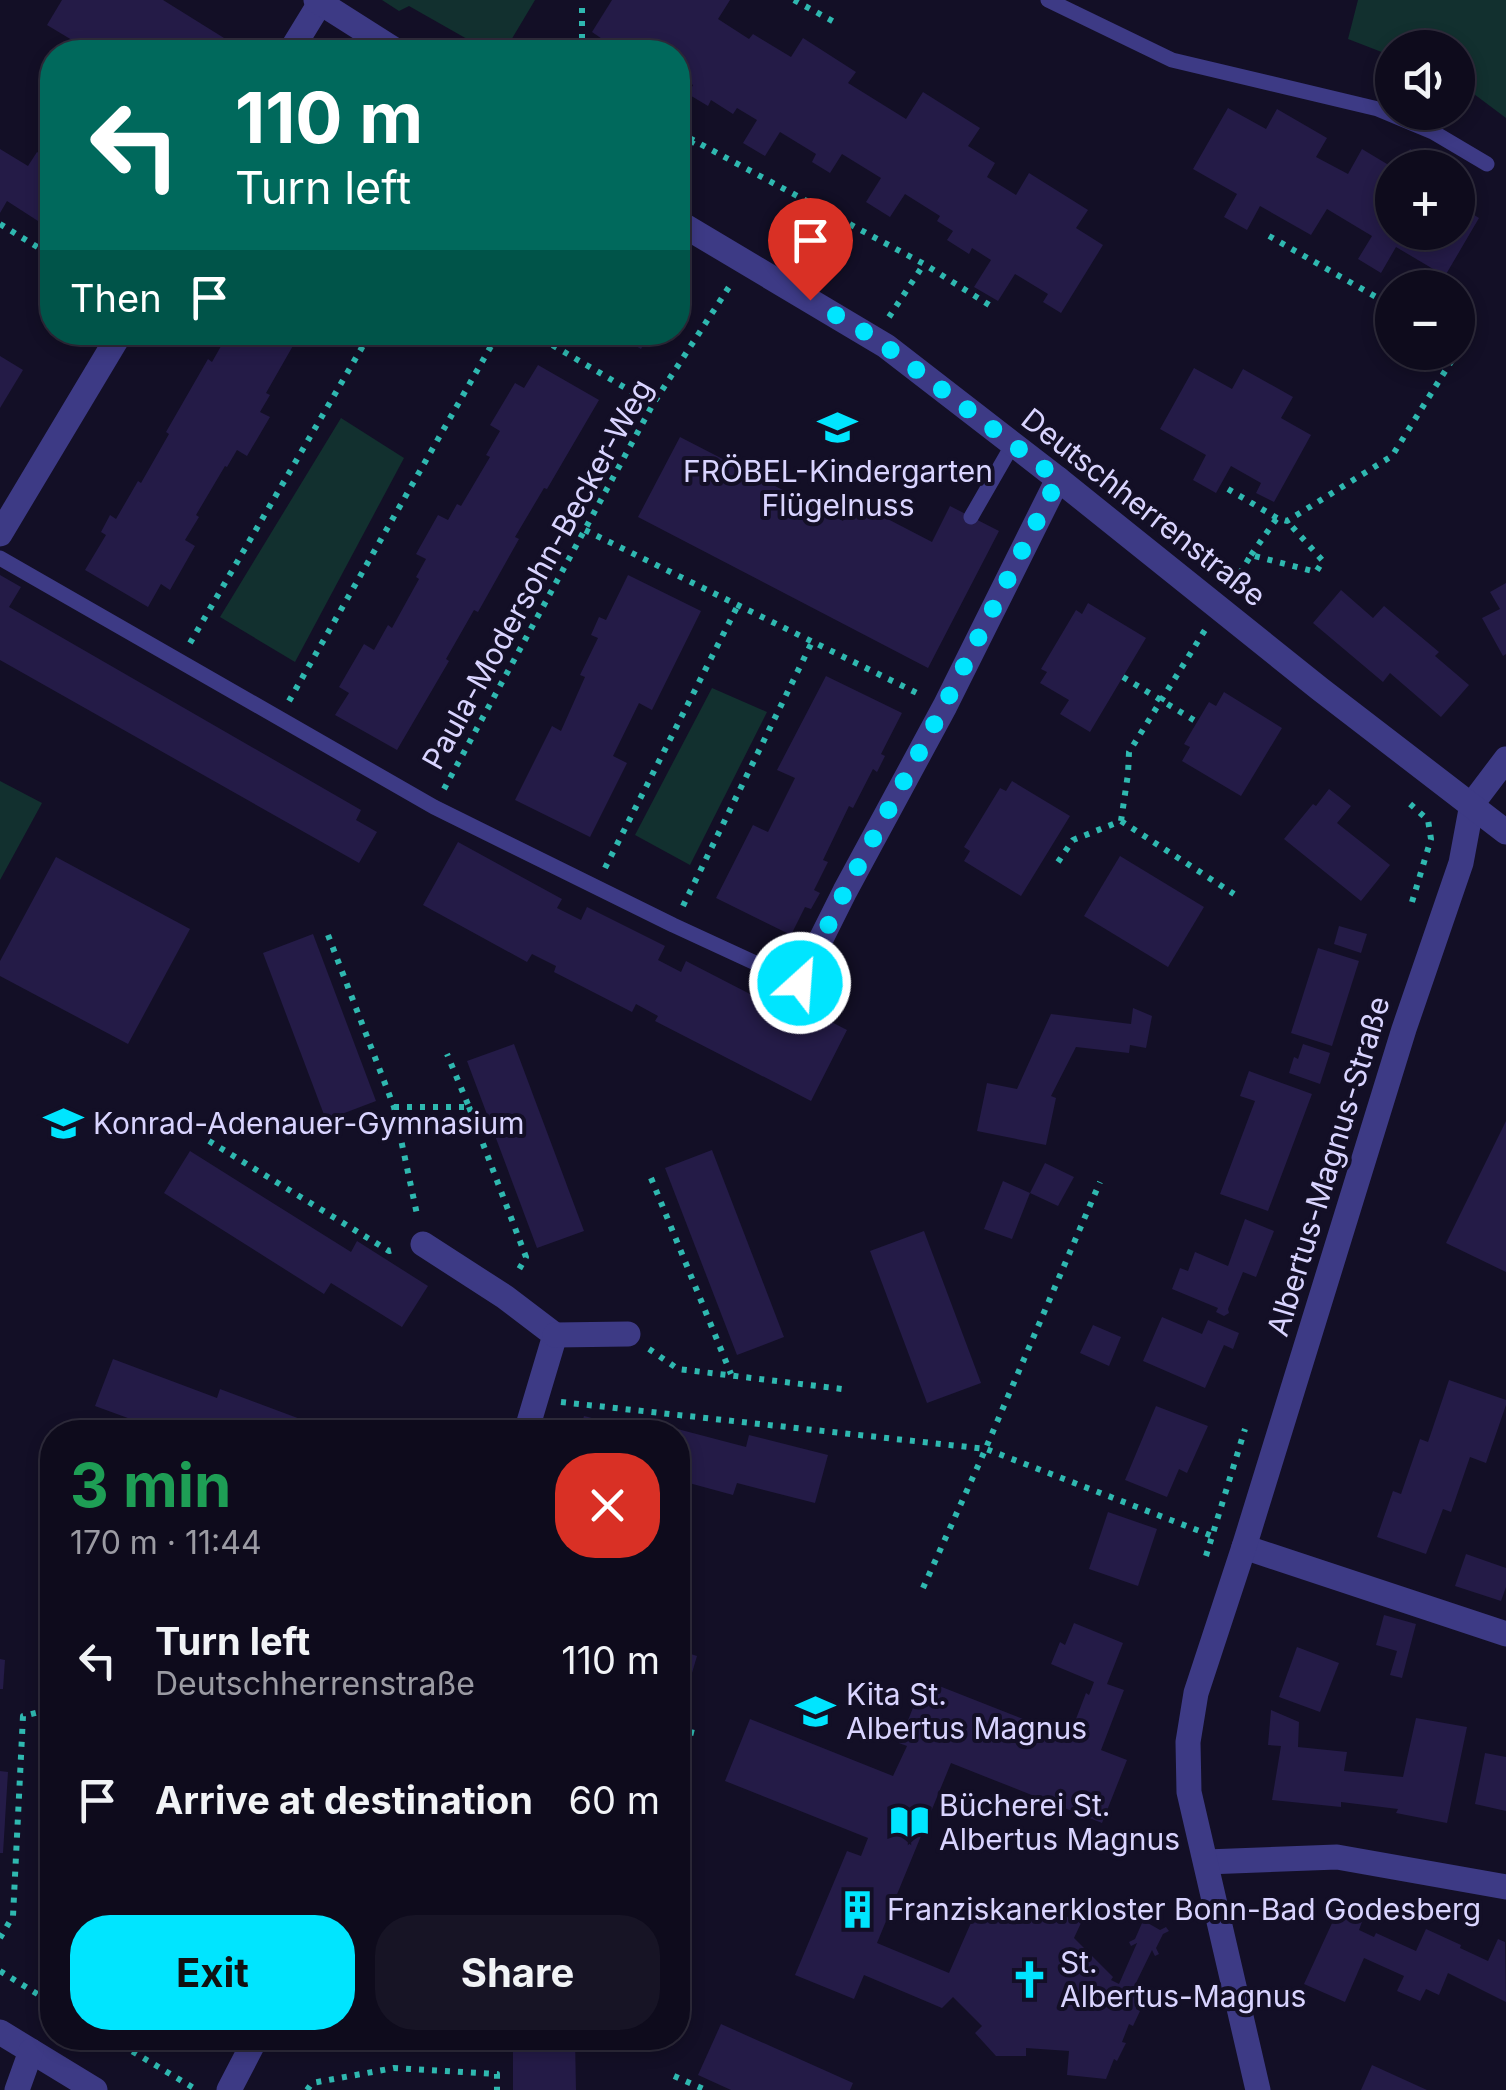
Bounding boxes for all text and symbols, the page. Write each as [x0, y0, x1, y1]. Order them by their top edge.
map controls [1375, 30, 1475, 370]
button: sound [1375, 30, 1475, 130]
text: 110 m [235, 75, 423, 160]
icon: left [70, 80, 200, 210]
button: + [1375, 150, 1475, 250]
text: Turn left [235, 160, 411, 215]
pin [768, 198, 853, 301]
icon: arrive [783, 213, 838, 268]
icon: arrive [182, 270, 237, 325]
button: − [1375, 270, 1475, 370]
text: Then [70, 275, 162, 321]
street label: Paula-Modersohn-Becker-Weg [414, 372, 660, 776]
street label: Deutschherrenstraße [1015, 401, 1273, 613]
school or university icon: FRÖBEL-Kindergarten Flügelnuss [817, 406, 859, 448]
place label: FRÖBEL-Kindergarten Flügelnuss [683, 453, 993, 523]
position arrow [748, 931, 852, 1035]
street label: Albertus-Magnus-Straße [1259, 992, 1397, 1340]
school or university icon: Konrad-Adenauer-Gymnasium [42, 1102, 84, 1144]
place label: Konrad-Adenauer-Gymnasium [93, 1105, 524, 1141]
text: 3 min [70, 1449, 231, 1521]
button: close [555, 1453, 660, 1558]
text: 170 m · 11:44 [70, 1523, 262, 1562]
text: Turn left [155, 1618, 310, 1664]
icon: left [70, 1633, 125, 1688]
text: 110 m [561, 1637, 660, 1683]
text: Deutschherrenstraße [155, 1664, 475, 1703]
place label: Kita St. Albertus Magnus [846, 1676, 1087, 1746]
school or university icon: Kita St. Albertus Magnus [795, 1690, 837, 1732]
icon: arrive [70, 1773, 125, 1828]
text: Arrive at destination [155, 1777, 533, 1823]
text: 60 m [568, 1777, 660, 1823]
place label: Bücherei St. Albertus Magnus [939, 1787, 1180, 1857]
library icon: Bücherei St. Albertus Magnus [888, 1801, 930, 1843]
building icon: Franziskanerkloster Bonn-Bad Godesberg [836, 1888, 878, 1930]
place label: Franziskanerkloster Bonn-Bad Godesberg [887, 1891, 1481, 1927]
button: Exit [70, 1915, 355, 2030]
button: Share [375, 1915, 660, 2030]
place label: St. Albertus-Magnus [1060, 1944, 1306, 2014]
church icon: St. Albertus-Magnus [1009, 1958, 1051, 2000]

